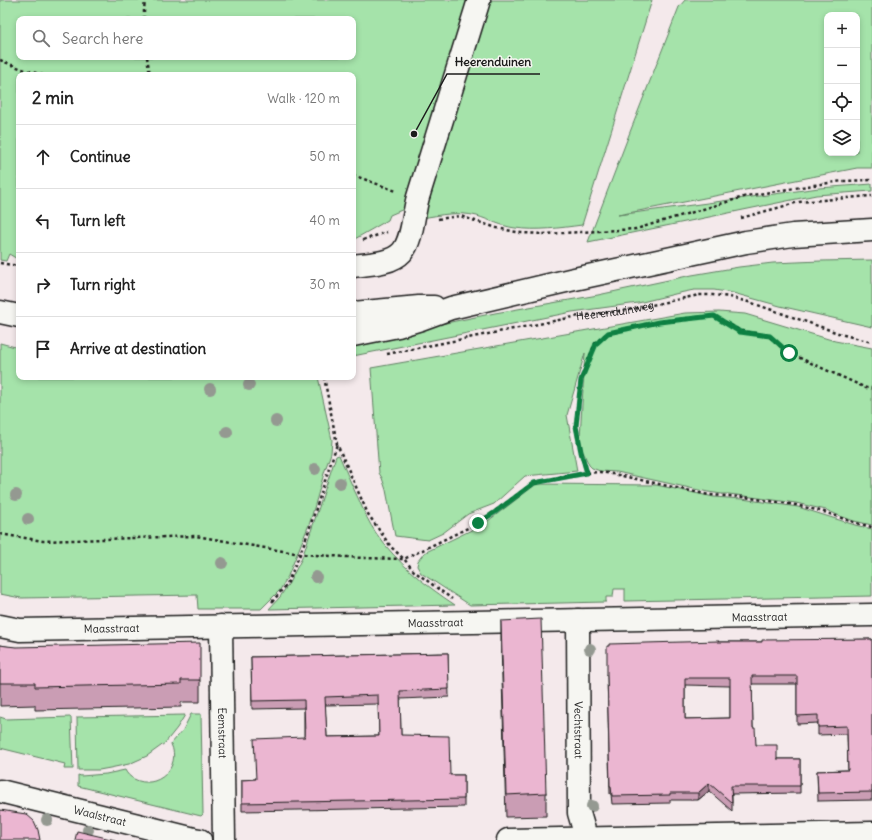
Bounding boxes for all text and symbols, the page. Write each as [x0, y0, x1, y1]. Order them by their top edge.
map controls [824, 12, 860, 156]
button: + [824, 12, 860, 48]
search box [16, 16, 356, 60]
icon: search [30, 27, 52, 49]
text: Search here [62, 29, 143, 48]
button: − [824, 48, 860, 84]
callout: Heerenduinen [447, 50, 540, 74]
text: Heerenduinen [455, 54, 531, 69]
button: locate [824, 84, 860, 120]
text: 2 min [32, 87, 74, 109]
text: Walk · 120 m [267, 90, 340, 107]
button: layers [824, 120, 860, 156]
icon: ahead [32, 146, 54, 168]
text: Continue [70, 147, 131, 166]
text: 50 m [309, 148, 340, 165]
icon: left [32, 210, 54, 232]
text: Turn left [70, 211, 125, 230]
text: 40 m [309, 212, 340, 229]
icon: right [32, 274, 54, 296]
text: Turn right [70, 275, 135, 294]
text: 30 m [310, 276, 340, 293]
street label: Heerenduinweg [575, 298, 655, 323]
icon: arrive [32, 338, 54, 360]
text: Arrive at destination [70, 339, 206, 358]
route start [780, 344, 798, 362]
route end [469, 514, 487, 532]
street label: Maasstraat [731, 609, 788, 624]
street label: Maasstraat [408, 615, 464, 630]
street label: Maasstraat [84, 621, 140, 636]
street label: Vechtstraat [571, 701, 586, 759]
street label: Eemstraat [215, 707, 230, 759]
street label: Waalstraat [72, 802, 128, 829]

